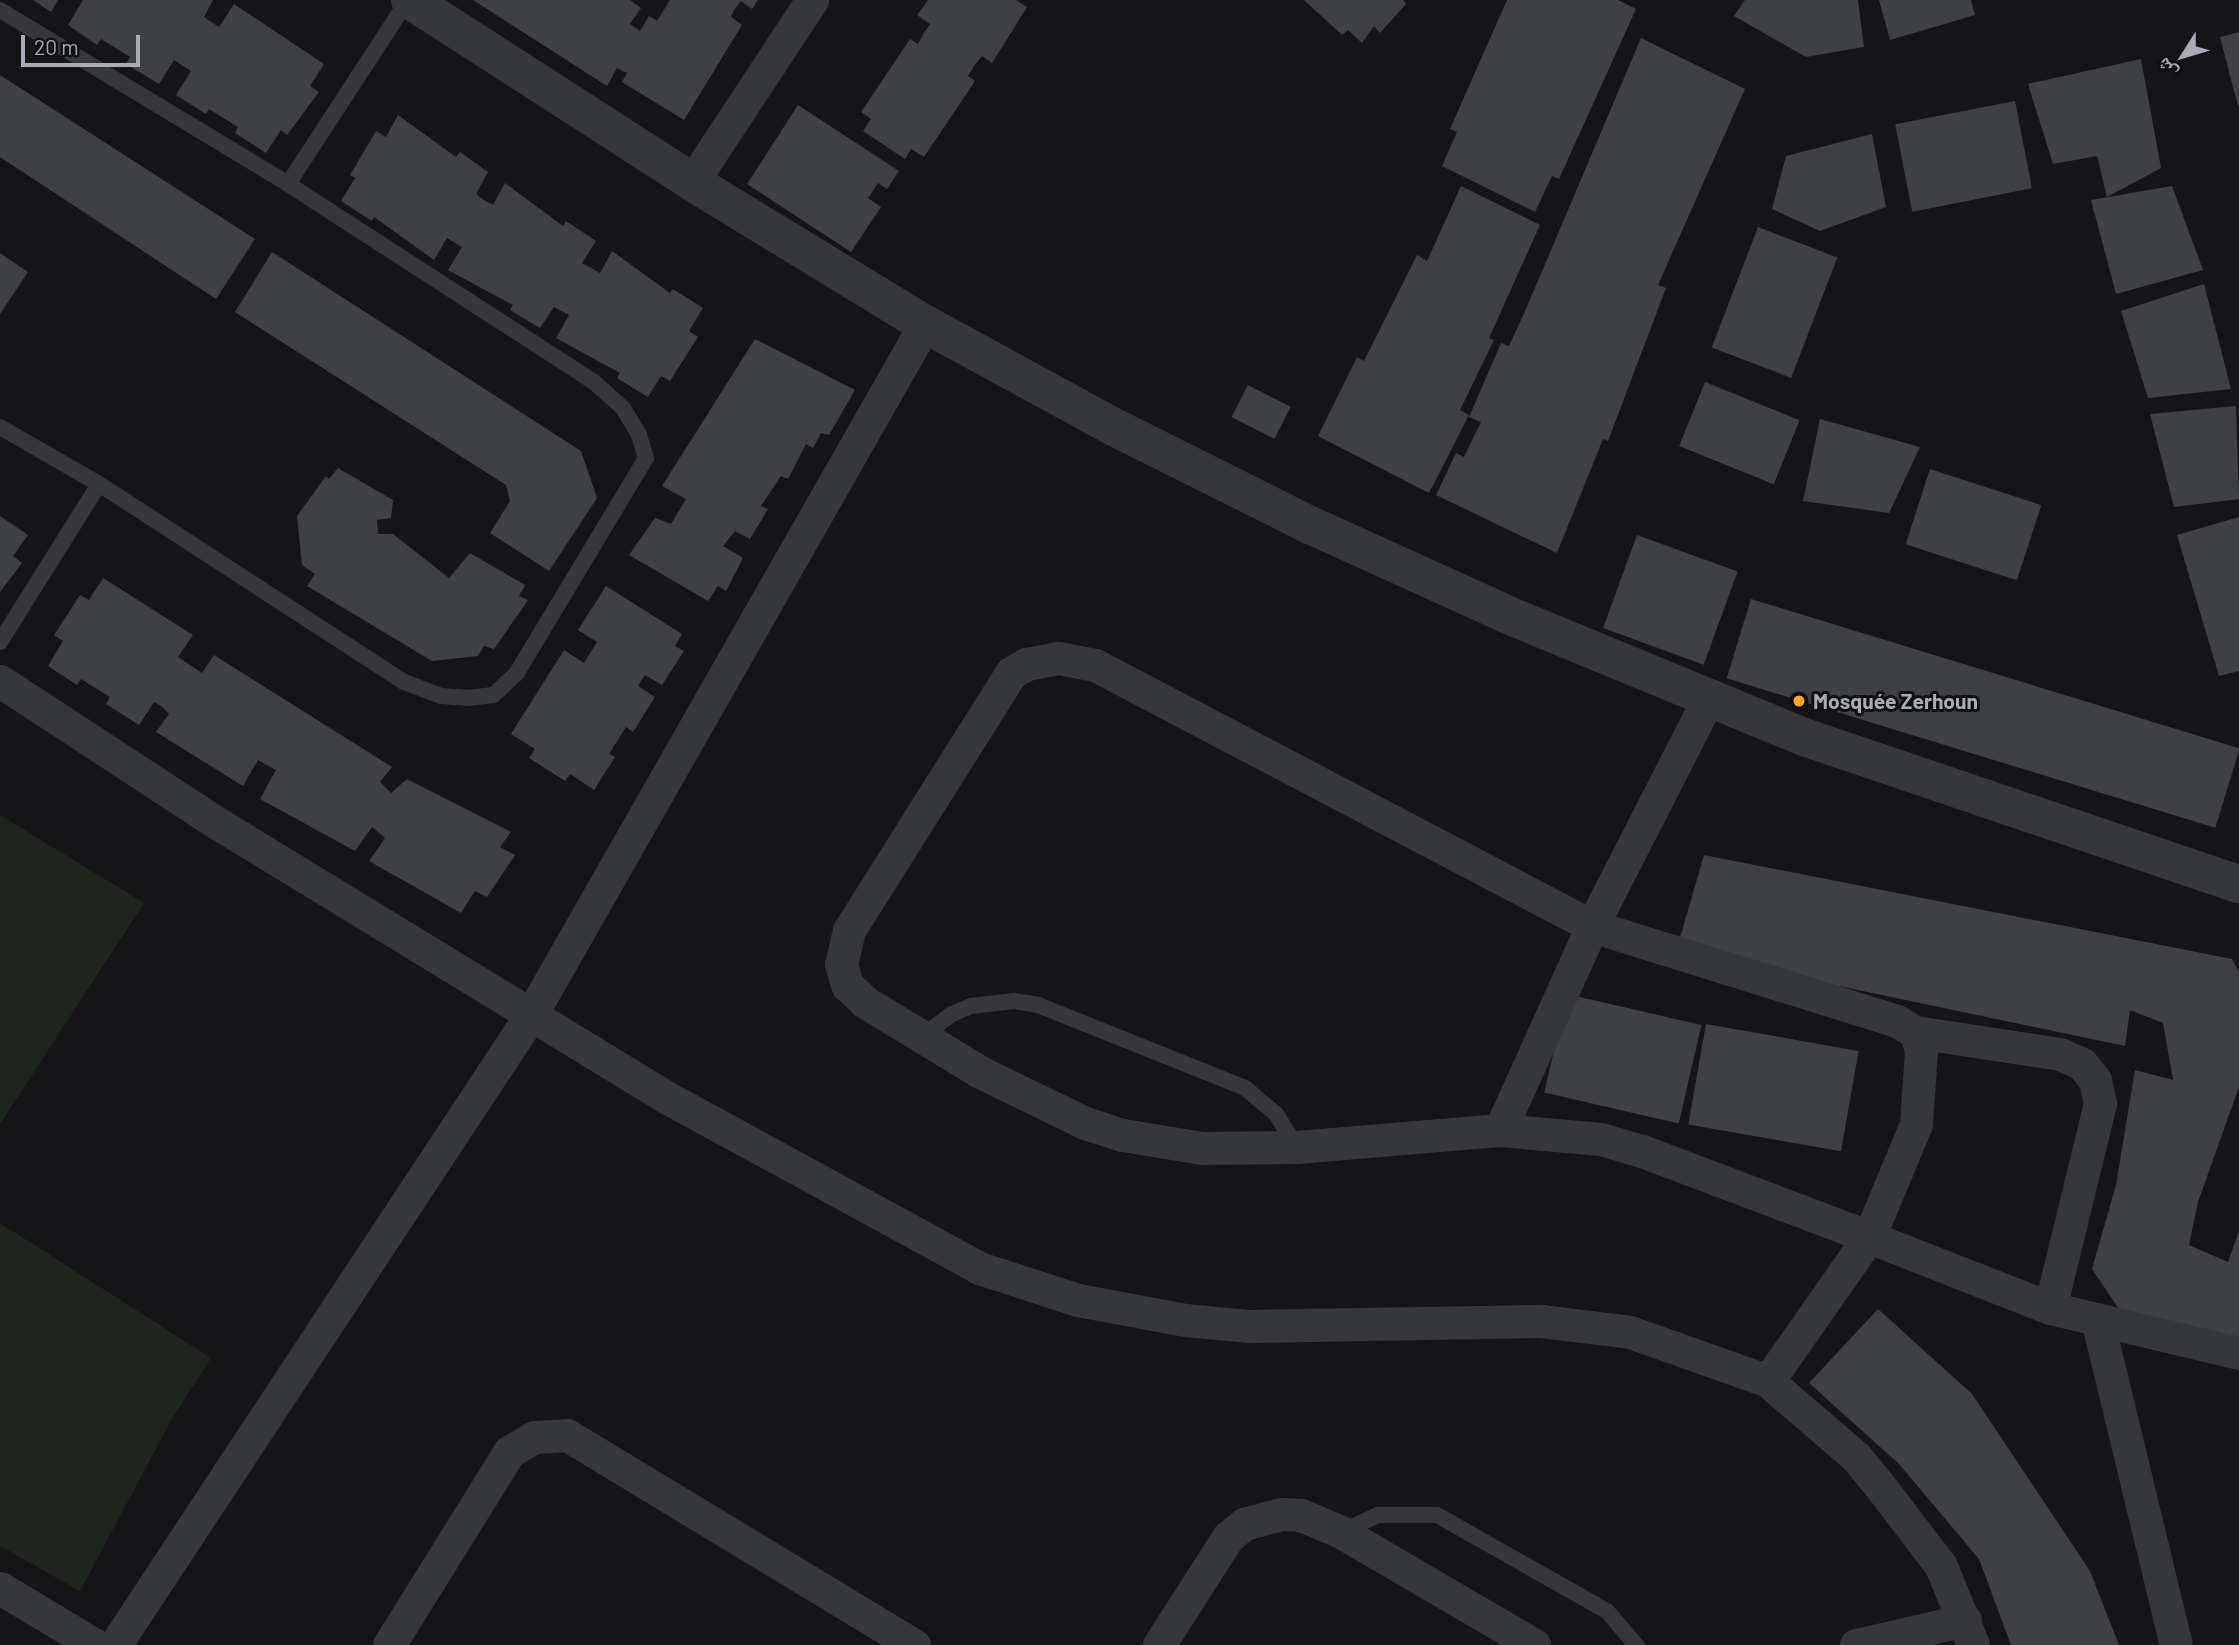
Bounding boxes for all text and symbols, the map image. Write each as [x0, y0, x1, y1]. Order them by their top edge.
scale bar [24, 21, 144, 65]
north arrow [2148, 21, 2218, 91]
text: 20 m [34, 34, 79, 59]
text: ش [2151, 54, 2181, 84]
place label: Mosquée Zerhoun [1813, 688, 1978, 714]
marker: Mosquée Zerhoun [1791, 693, 1807, 709]

